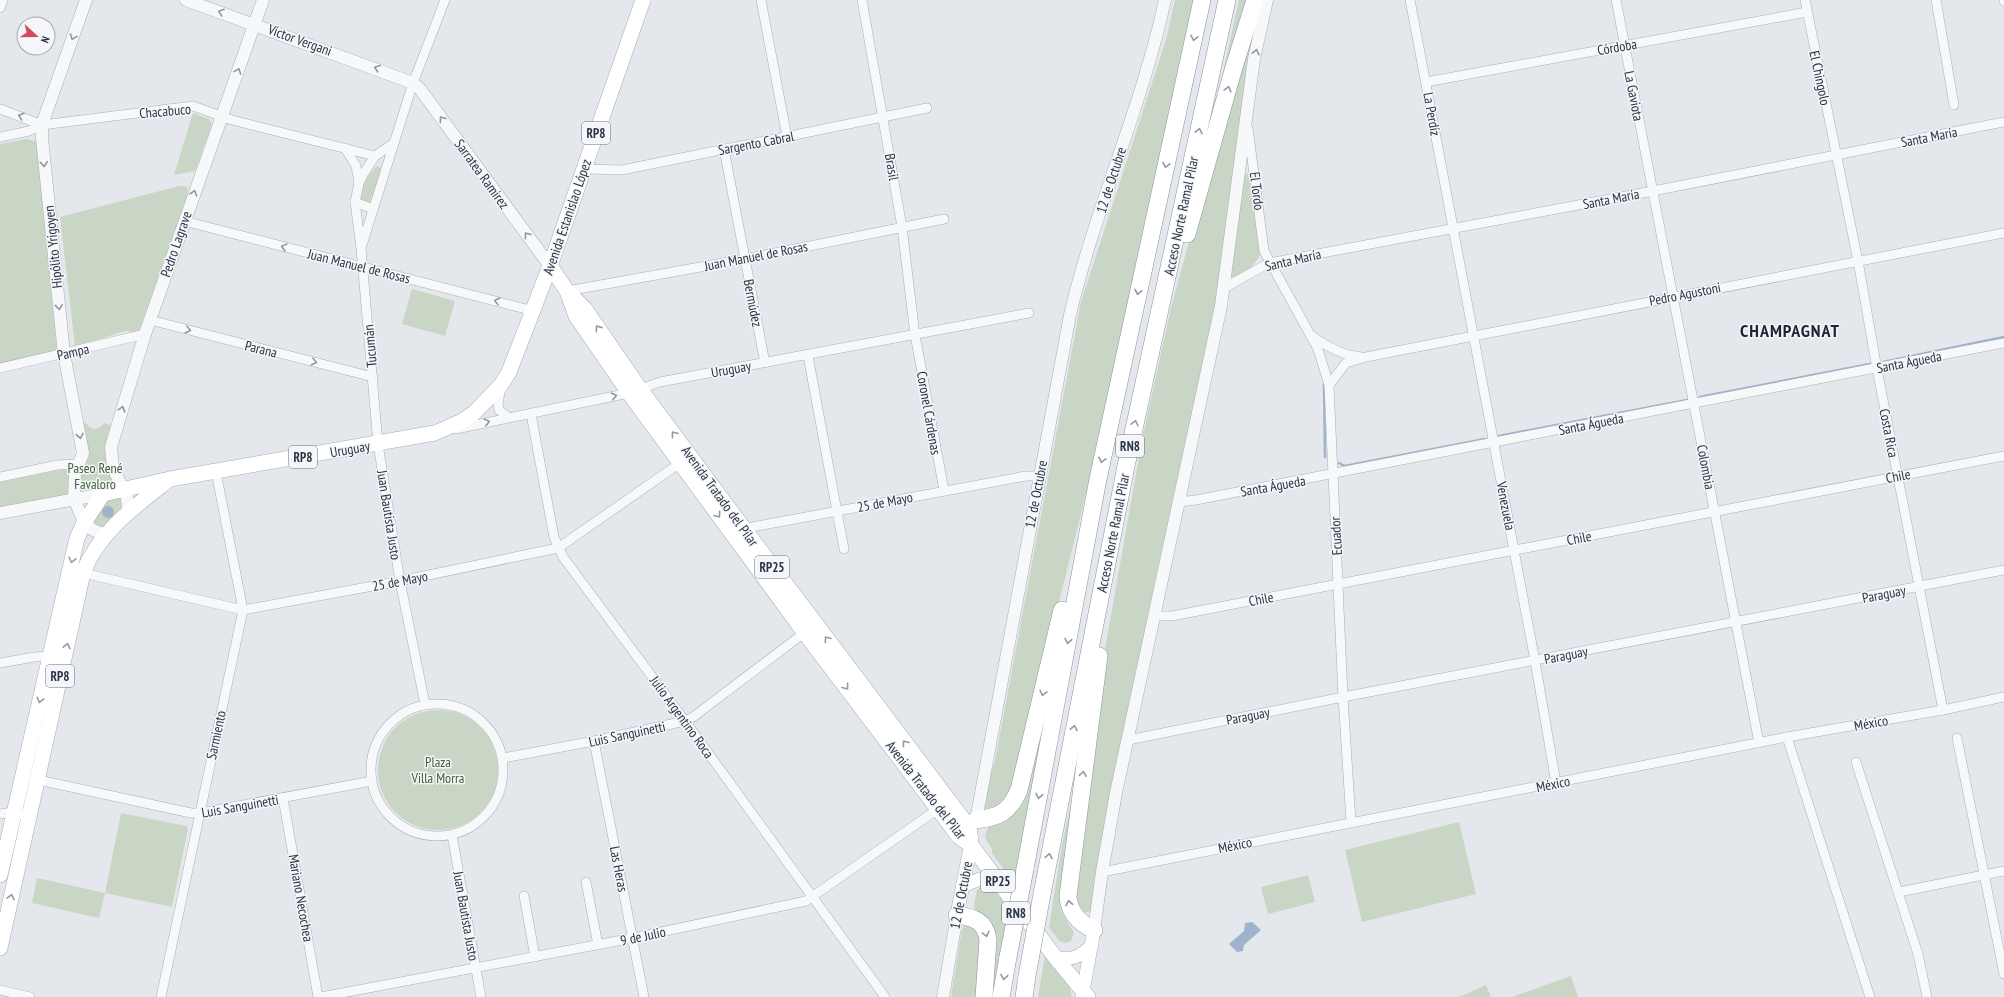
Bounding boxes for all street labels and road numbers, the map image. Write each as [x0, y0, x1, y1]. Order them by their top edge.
street label: Víctor Vergani [265, 20, 334, 60]
street label: Córdoba [1596, 35, 1638, 59]
street label: El Chingolo [1805, 49, 1835, 107]
street label: La Gaviota [1620, 69, 1648, 123]
street label: La Perdíz [1419, 91, 1445, 137]
street label: Chacabuco [138, 100, 192, 122]
road number: RP8 [582, 122, 610, 144]
street label: Santa María [1899, 123, 1959, 151]
street label: Sargento Cabral [717, 127, 796, 159]
street label: Sarratea Ramirez [451, 136, 513, 212]
street label: 12 de Octubre [1092, 144, 1130, 215]
street label: Brasil [881, 152, 903, 183]
street label: Acceso Norte Ramal Pilar [1160, 155, 1202, 277]
street label: Avenida Estanislao López [539, 157, 595, 277]
street label: El Tordo [1246, 171, 1268, 211]
street label: Santa María [1581, 185, 1641, 213]
street label: Hipólito Yrigoyen [40, 205, 66, 289]
street label: Pedro Lagrave [156, 208, 196, 279]
street label: Juan Manuel de Rosas [702, 237, 810, 275]
street label: Juan Manuel de Rosas [305, 244, 412, 287]
street label: Santa María [1263, 245, 1323, 275]
street label: Bermúdez [740, 278, 766, 328]
street label: Pedro Agustoni [1648, 278, 1722, 310]
street label: Tucumán [359, 324, 381, 368]
street label: Parana [243, 336, 279, 362]
street label: Pampa [55, 340, 91, 364]
street label: Santa Águeda [1875, 347, 1943, 377]
street label: Uruguay [710, 357, 753, 381]
street label: Coronel Cárdenas [913, 370, 945, 456]
street label: Costa Rica [1875, 407, 1903, 459]
street label: Santa Águeda [1557, 409, 1625, 439]
road number: RN8 [1116, 435, 1144, 457]
street label: Uruguay [329, 437, 372, 461]
street label: Avenida Tratado del Pilar [677, 442, 763, 550]
street label: Colombia [1693, 443, 1719, 491]
road number: RP8 [289, 446, 317, 468]
street label: 12 de Octubre [1021, 458, 1051, 529]
street label: Chile [1884, 465, 1912, 487]
street label: Juan Bautista Justo [373, 468, 405, 561]
street label: Santa Águeda [1239, 471, 1307, 501]
street label: Acceso Norte Ramal Pilar [1093, 472, 1133, 594]
street label: Venezuela [1492, 479, 1520, 532]
street label: 25 de Mayo [856, 488, 914, 516]
street label: Ecuador [1326, 516, 1346, 556]
street label: Chile [1565, 527, 1593, 549]
road number: RP25 [755, 556, 789, 578]
street label: 25 de Mayo [371, 567, 429, 595]
street label: Paraguay [1861, 581, 1908, 607]
street label: Chile [1247, 588, 1275, 610]
street label: Paraguay [1543, 642, 1590, 668]
road number: RP8 [46, 665, 74, 687]
street label: Julio Argentino Roca [645, 671, 718, 762]
street label: Paraguay [1225, 703, 1272, 729]
street label: Sarmiento [202, 709, 230, 761]
street label: México [1853, 711, 1889, 735]
street label: Luis Sanguinetti [587, 717, 667, 751]
street label: Avenida Tratado del Pilar [882, 737, 970, 843]
street label: México [1535, 772, 1571, 796]
street label: Luis Sanguinetti [200, 790, 280, 822]
street label: México [1217, 833, 1253, 857]
street label: Las Heras [606, 845, 632, 894]
street label: Mariano Necochea [284, 853, 318, 943]
street label: 12 de Octubre [946, 859, 976, 930]
street label: Juan Bautista Justo [449, 869, 483, 962]
road number: RP25 [981, 870, 1015, 892]
road number: RN8 [1002, 902, 1030, 924]
street label: 9 de Julio [619, 922, 667, 950]

